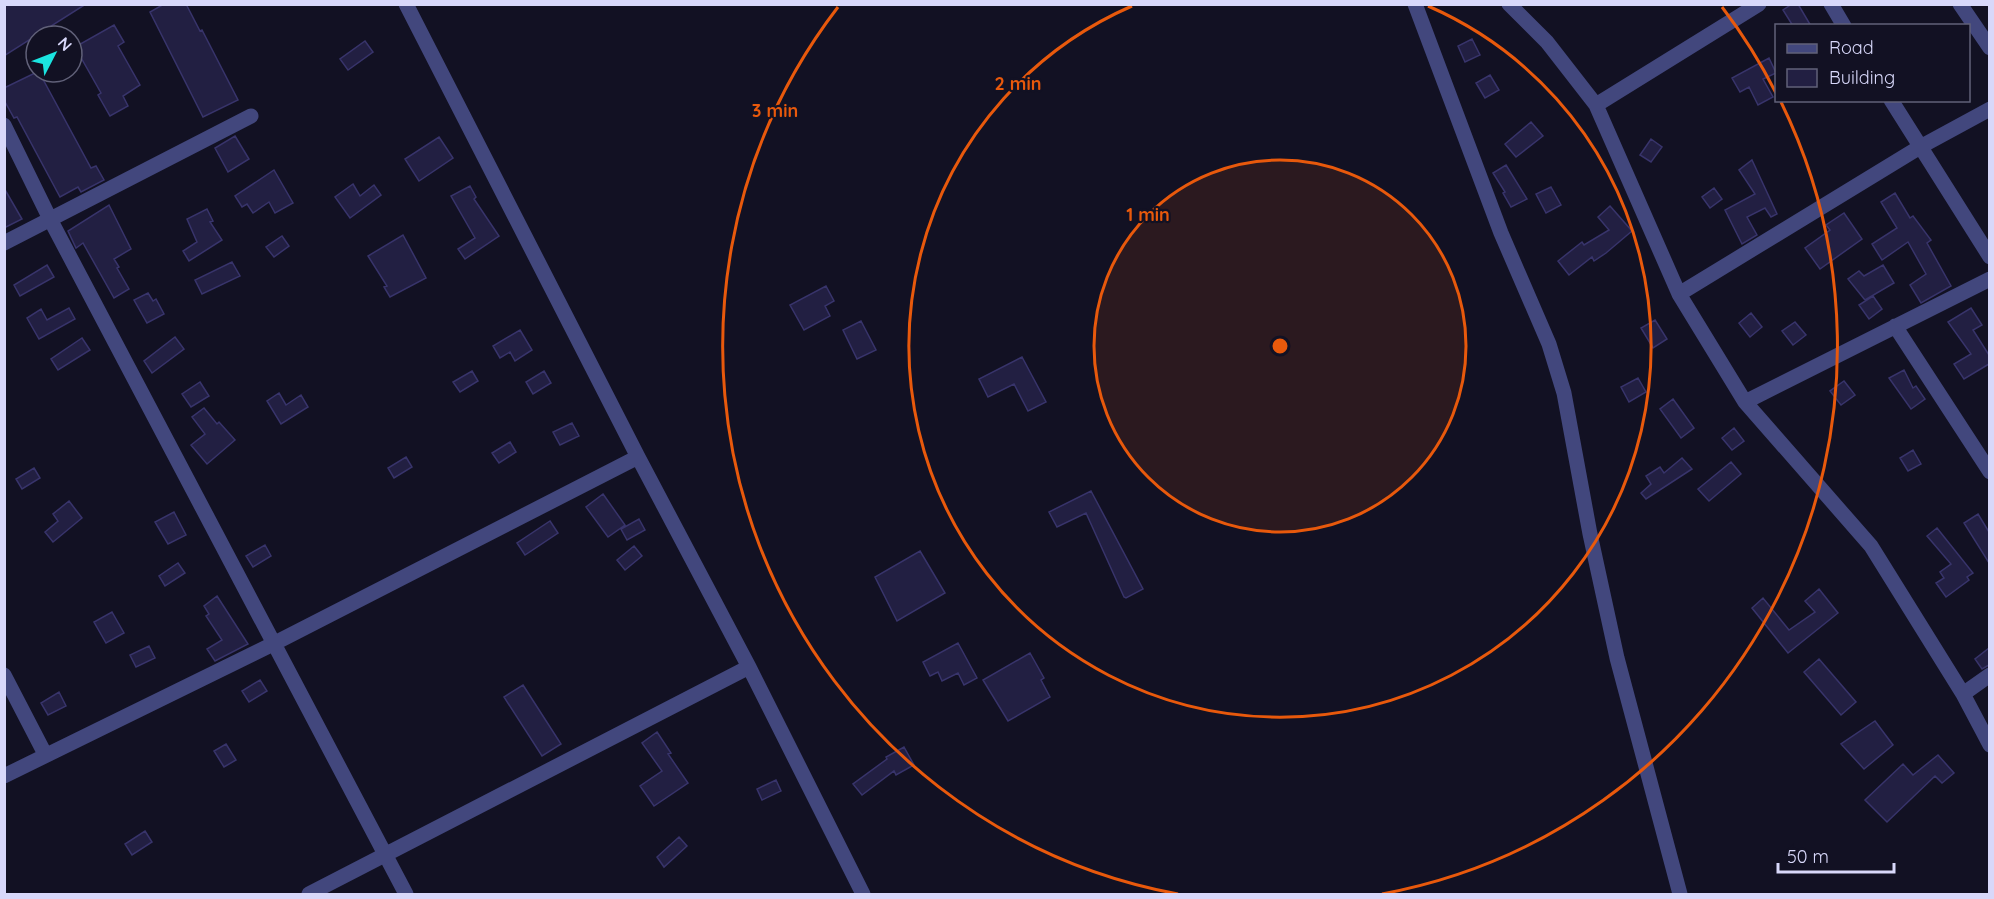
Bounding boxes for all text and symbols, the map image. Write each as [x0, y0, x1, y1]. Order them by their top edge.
north arrow [24, 24, 84, 84]
legend [1775, 24, 1970, 102]
text: N [54, 33, 77, 55]
text: Road [1829, 36, 1874, 59]
text: Building [1829, 66, 1895, 89]
text: 2 min [995, 72, 1041, 95]
text: 3 min [752, 99, 798, 122]
text: 1 min [1126, 203, 1170, 226]
centre of rings [1270, 336, 1290, 356]
scale bar [1778, 836, 1894, 874]
text: 50 m [1787, 845, 1829, 868]

